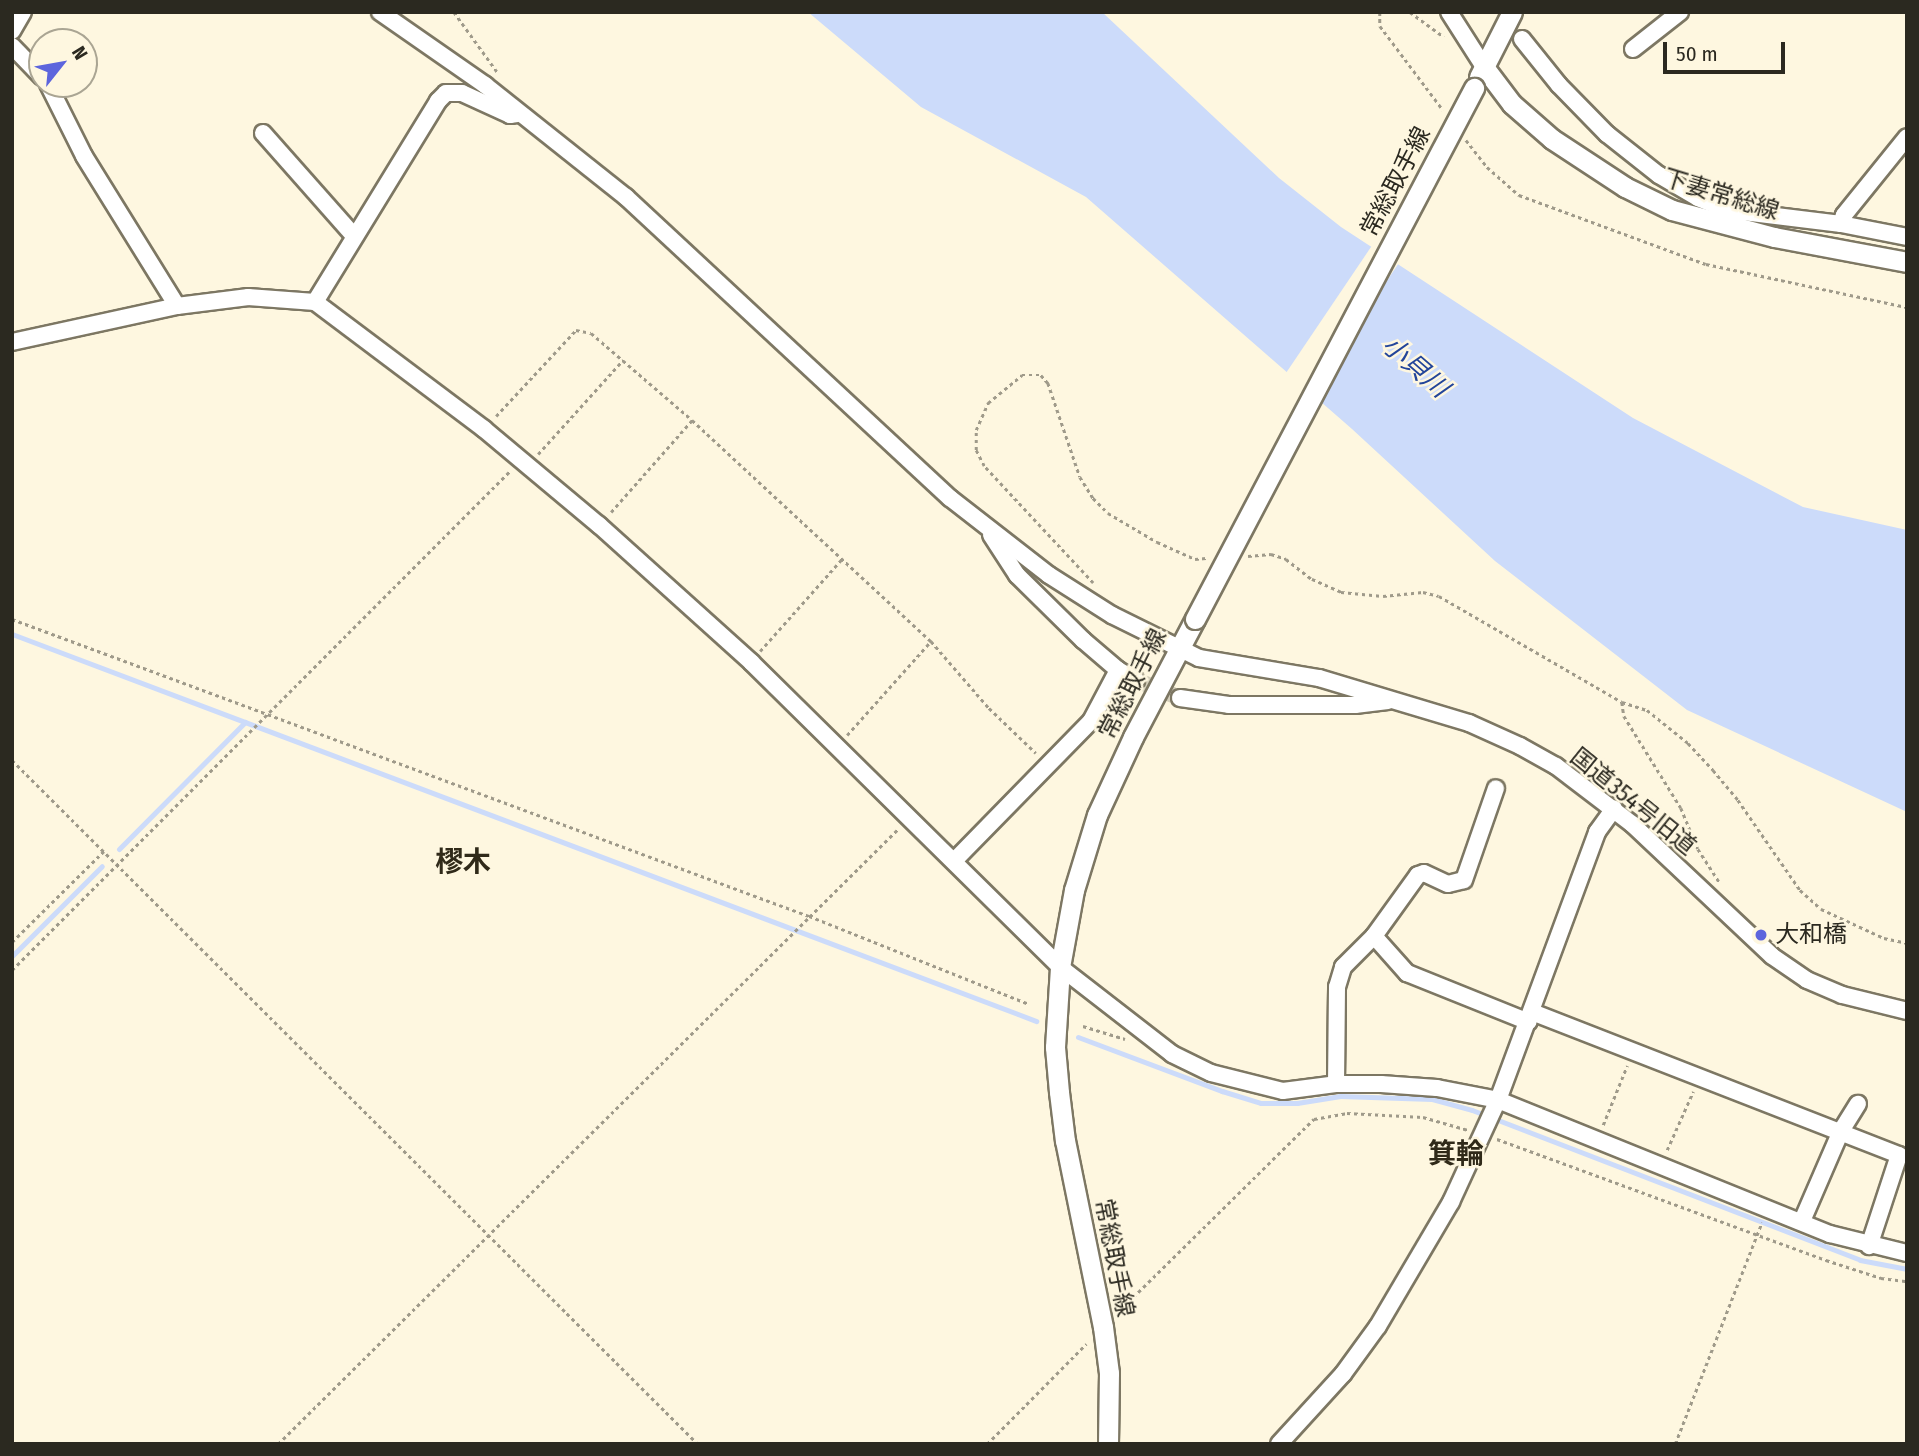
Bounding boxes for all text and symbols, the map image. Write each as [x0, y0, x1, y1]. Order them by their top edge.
north arrow [28, 28, 98, 98]
scale bar [1667, 28, 1790, 72]
text: 50 m [1676, 41, 1718, 67]
text: N [67, 42, 93, 64]
street label: 常総取手線 [1355, 122, 1437, 242]
street label: 下妻常総線 [1659, 164, 1783, 226]
water label: 小貝川 [1375, 330, 1455, 404]
street label: 常総取手線 [1093, 624, 1173, 744]
street label: 国道354号旧道 [1564, 743, 1702, 861]
district label: 樛木 [435, 845, 491, 879]
place label: 大和橋 [1775, 921, 1847, 949]
marker: 大和橋 [1753, 927, 1769, 943]
district label: 箕輪 [1428, 1137, 1484, 1171]
street label: 常総取手線 [1088, 1196, 1140, 1320]

